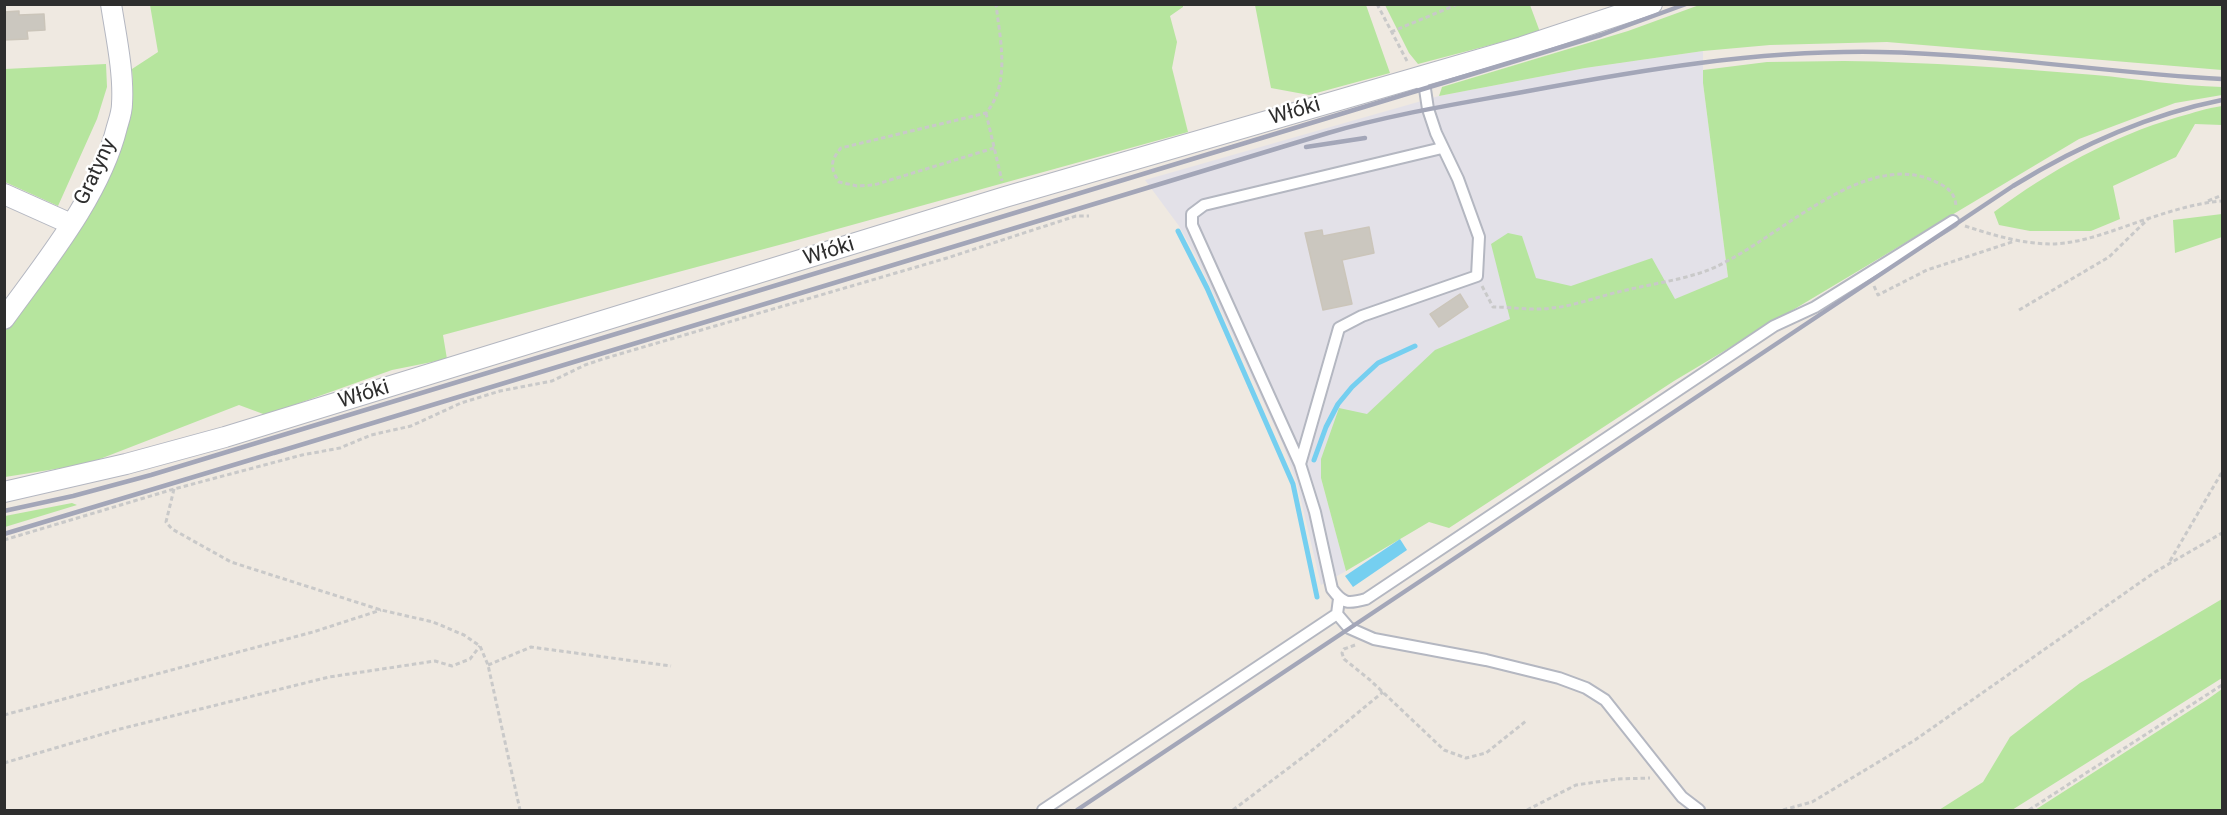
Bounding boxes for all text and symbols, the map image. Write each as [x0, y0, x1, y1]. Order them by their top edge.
street label: Włóki [1267, 93, 1323, 131]
street label: Gratyny [70, 135, 122, 209]
street label: Włóki [800, 232, 858, 272]
street label: Włóki [335, 375, 393, 415]

